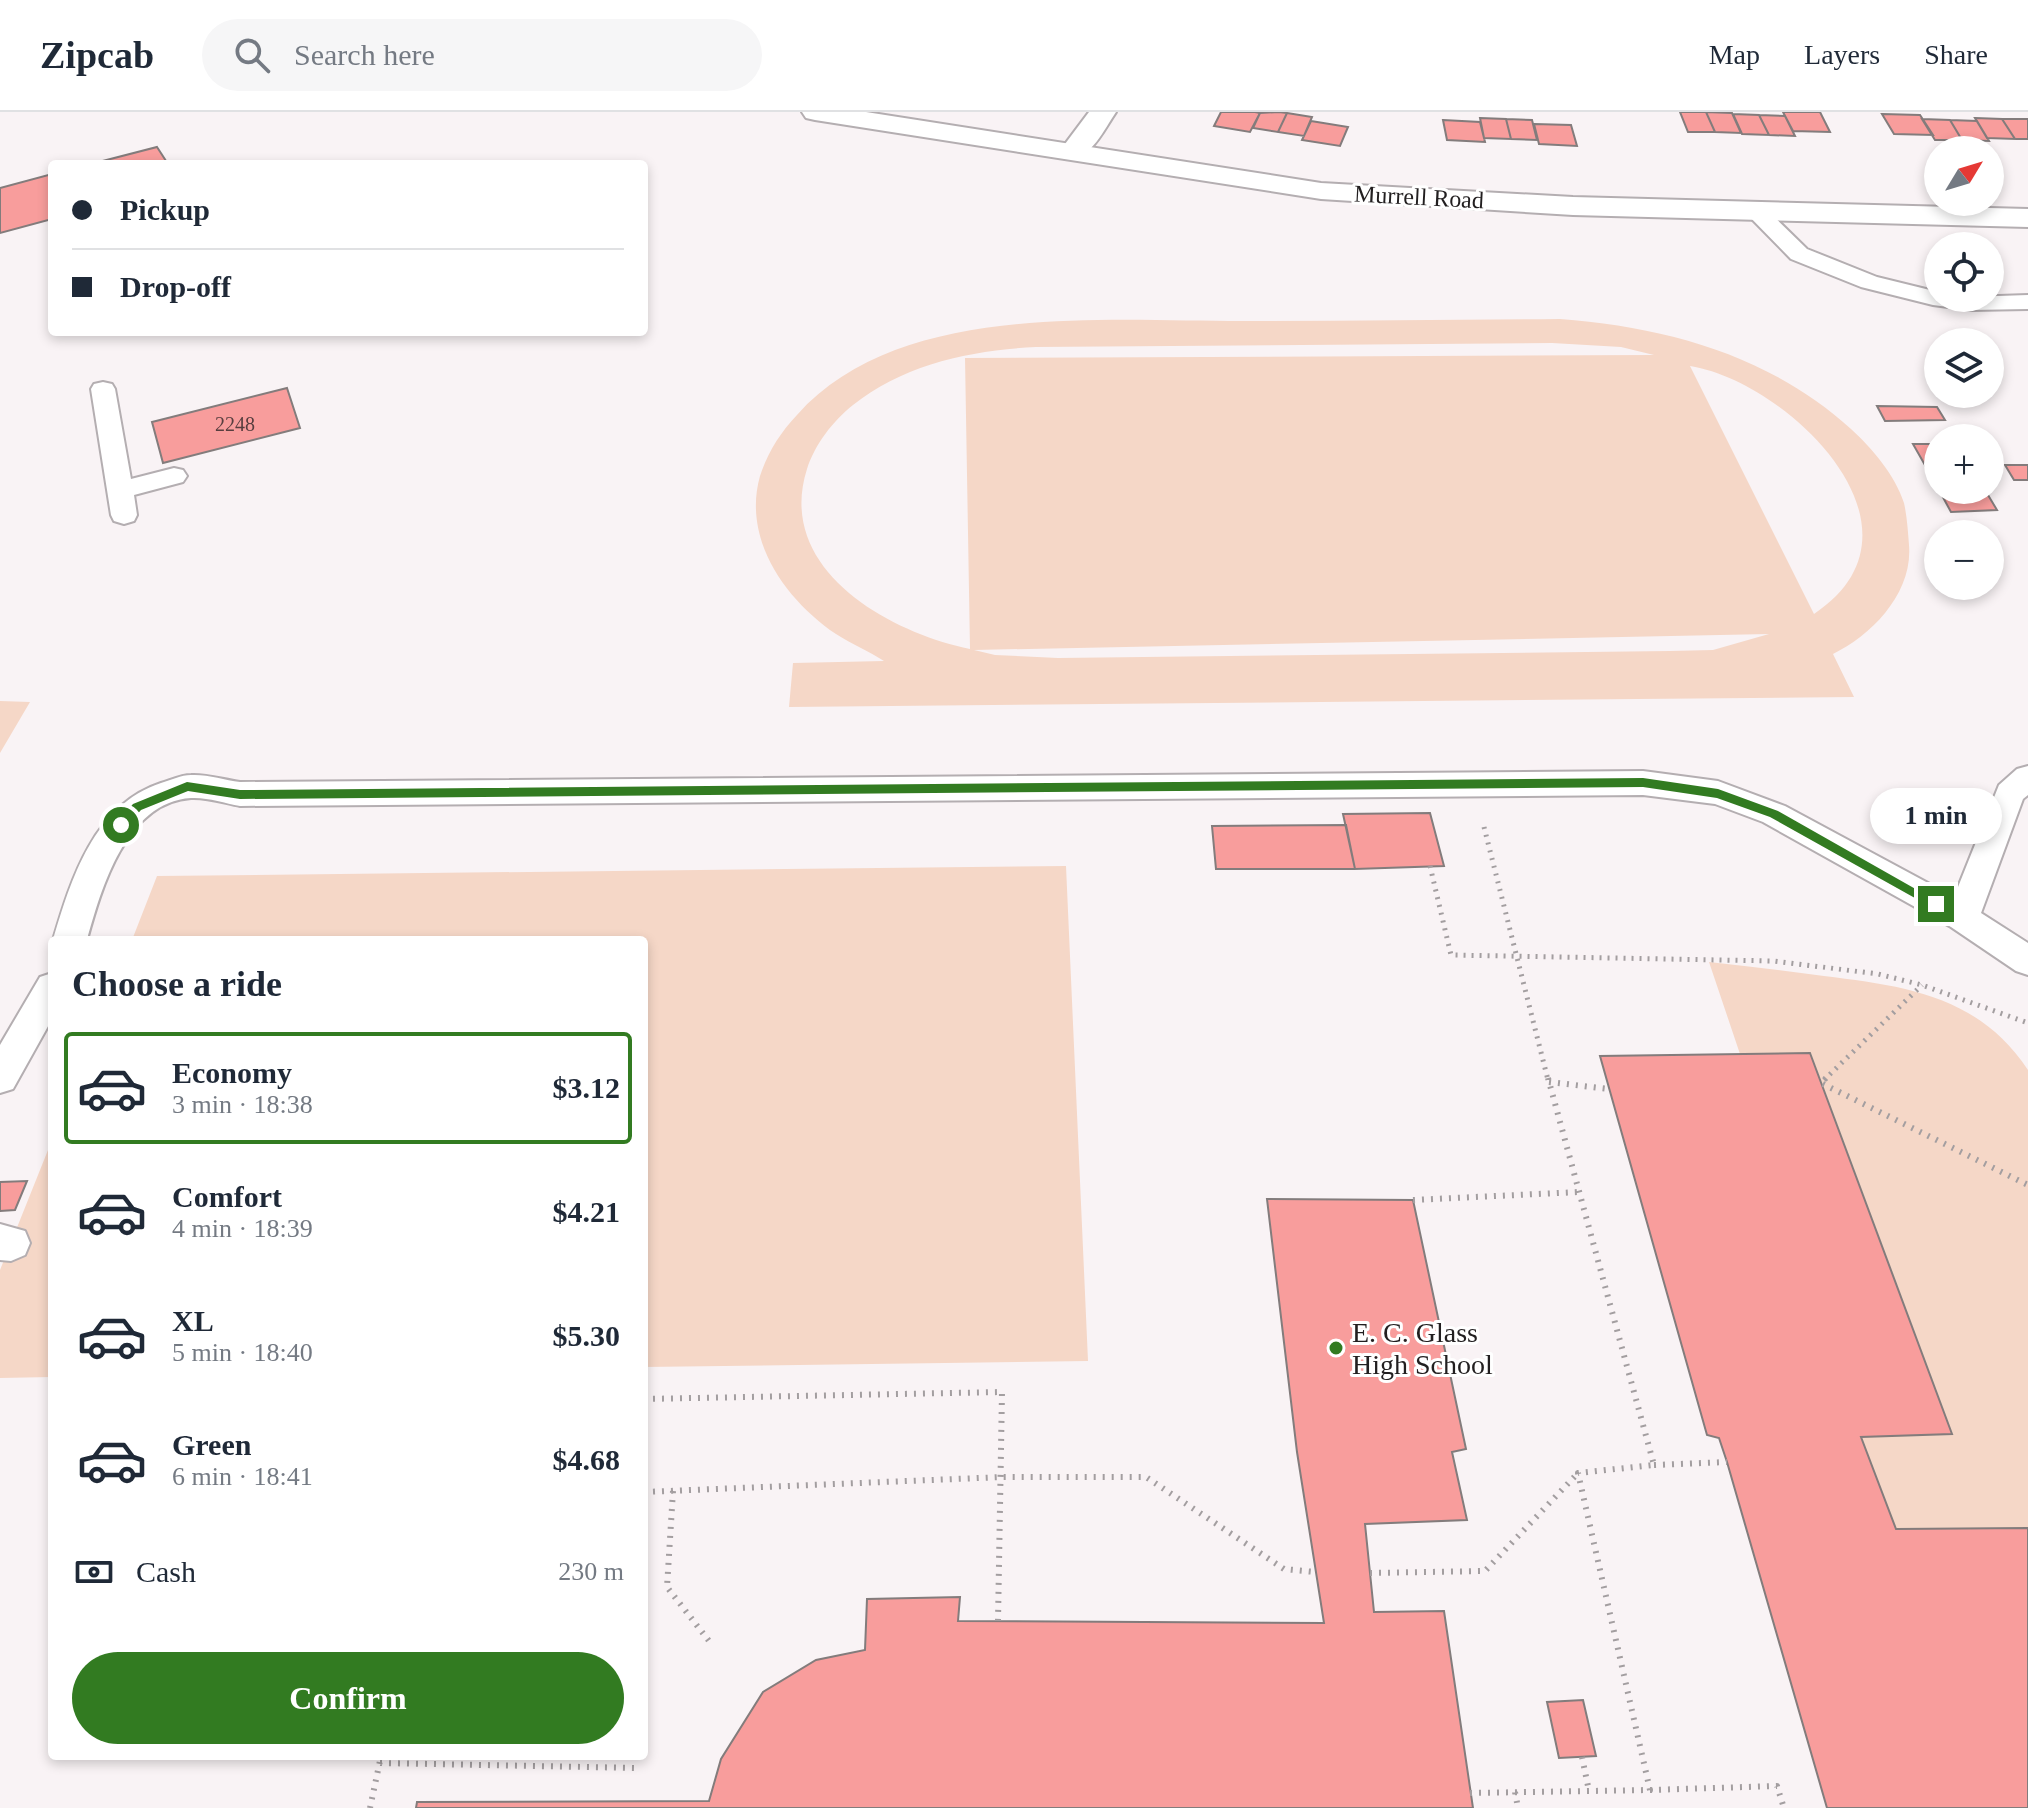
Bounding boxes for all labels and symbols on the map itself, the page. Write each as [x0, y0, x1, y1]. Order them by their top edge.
north arrow [1924, 136, 2004, 216]
street label: Murrell Road [1353, 181, 1485, 213]
house number: 2248 [215, 413, 255, 435]
callout: 1 min [1870, 788, 2002, 844]
route start [103, 807, 139, 843]
route end [1918, 886, 1954, 922]
place label: E. C. Glass High School [1352, 1317, 1493, 1380]
marker: E. C. Glass High School [1327, 1339, 1345, 1357]

